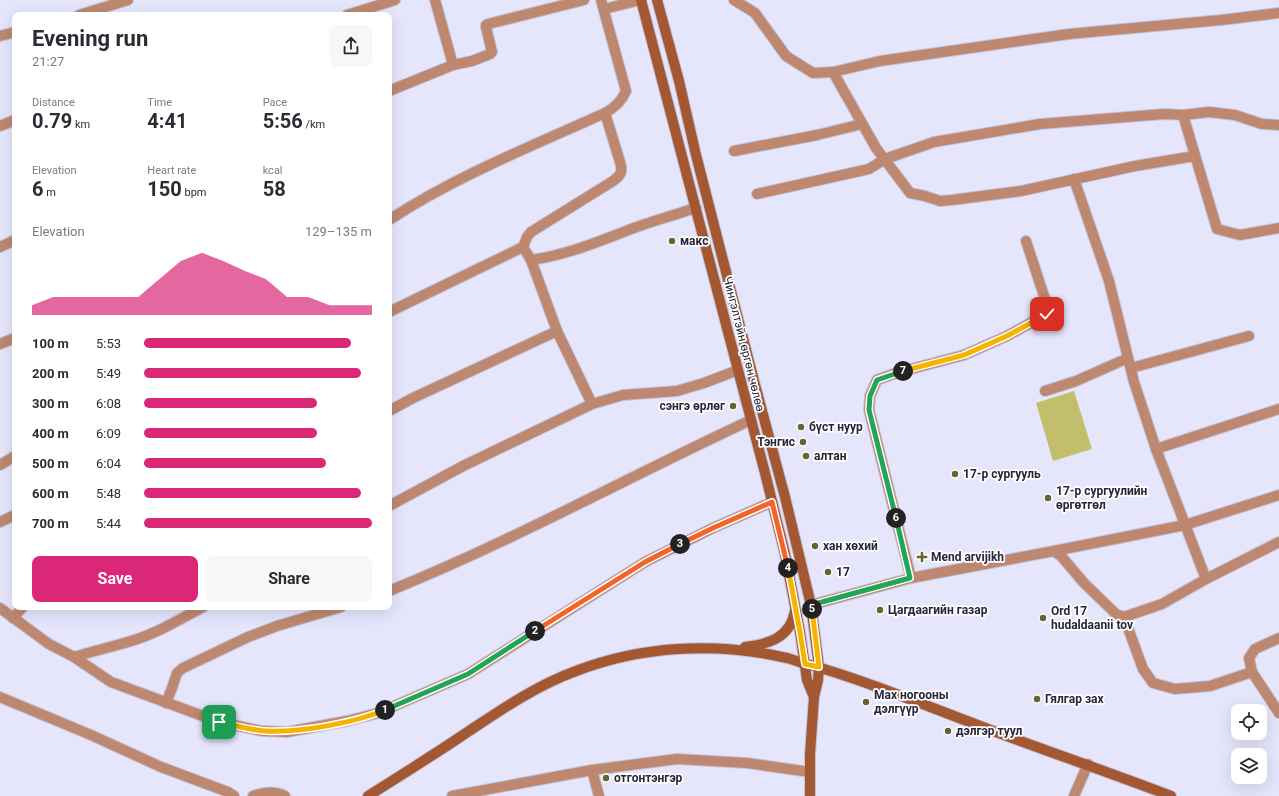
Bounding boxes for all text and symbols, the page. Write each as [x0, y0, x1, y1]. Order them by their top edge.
button: share [330, 25, 372, 67]
text: Evening run [32, 26, 148, 51]
text: 21:27 [32, 54, 64, 69]
text: Distance [32, 96, 75, 109]
text: Time [147, 96, 172, 109]
text: Pace [263, 96, 287, 109]
text: 0.79 [32, 109, 72, 133]
text: 4:41 [147, 109, 187, 133]
text: 5:56 [263, 109, 303, 133]
text: km [72, 118, 90, 131]
text: /km [303, 118, 325, 131]
text: Elevation [32, 164, 77, 177]
text: Heart rate [147, 164, 196, 177]
text: kcal [263, 164, 283, 177]
text: 6 [32, 177, 43, 201]
text: 150 [147, 177, 182, 201]
text: 58 [263, 177, 286, 201]
text: m [43, 186, 56, 199]
text: bpm [182, 186, 207, 199]
text: Elevation [32, 224, 85, 239]
text: 129–135 m [305, 224, 372, 239]
place label: макс [680, 234, 708, 248]
marker: макс [667, 236, 677, 246]
street label: Чингэлтэйн өргөн чөлөө [720, 275, 768, 413]
pin [1030, 297, 1064, 331]
icon: check [1036, 303, 1058, 325]
text: 100 m [32, 336, 69, 351]
text: 5:53 [96, 336, 121, 351]
pin: 7 [893, 361, 913, 381]
text: 7 [900, 364, 906, 377]
text: 200 m [32, 366, 69, 381]
text: 5:49 [96, 366, 121, 381]
text: 300 m [32, 396, 69, 411]
text: 6:08 [96, 396, 121, 411]
place label: сэнгэ өрлөг [659, 399, 725, 413]
marker: сэнгэ өрлөг [728, 401, 738, 411]
place label: бүст нуур [809, 420, 863, 434]
marker: бүст нуур [796, 422, 806, 432]
text: 400 m [32, 426, 69, 441]
text: 6:09 [96, 426, 121, 441]
place label: Тэнгис [757, 435, 795, 449]
marker: Тэнгис [798, 437, 808, 447]
place label: алтан [814, 449, 847, 463]
marker: алтан [801, 451, 811, 461]
text: 500 m [32, 456, 69, 471]
text: 6:04 [96, 456, 121, 471]
place label: 17-р сургууль [963, 467, 1041, 481]
marker: 17-р сургууль [950, 469, 960, 479]
place label: 17-р сургуулийн өргөтгөл [1056, 484, 1148, 512]
text: 600 m [32, 486, 69, 501]
text: 5:48 [96, 486, 121, 501]
marker: 17-р сургуулийн өргөтгөл [1043, 493, 1053, 503]
pin: 6 [886, 508, 906, 528]
text: 6 [893, 511, 899, 524]
text: 700 m [32, 516, 69, 531]
text: 5:44 [96, 516, 121, 531]
pin: 3 [670, 534, 690, 554]
text: 3 [677, 537, 683, 550]
place label: хан хөхий [823, 539, 878, 553]
marker: хан хөхий [810, 541, 820, 551]
place label: Mend arvijikh [931, 550, 1004, 564]
marker: Mend arvijikh [916, 551, 928, 563]
button: Save [32, 556, 198, 602]
button: Share [206, 556, 372, 602]
pin: 4 [778, 558, 798, 578]
text: 4 [785, 561, 791, 574]
place label: 17 [836, 565, 850, 579]
marker: 17 [823, 567, 833, 577]
pin: 5 [802, 599, 822, 619]
text: 5 [809, 602, 815, 615]
place label: Цагдаагийн газар [888, 603, 988, 617]
place label: Ord 17 hudaldaanii tov [1051, 604, 1133, 632]
marker: Цагдаагийн газар [875, 605, 885, 615]
marker: Ord 17 hudaldaanii tov [1038, 613, 1048, 623]
pin: 2 [525, 621, 545, 641]
text: 2 [532, 624, 538, 637]
place label: Мах ногооны дэлгүүр [874, 688, 949, 716]
place label: Гялгар зах [1045, 692, 1105, 706]
marker: Гялгар зах [1032, 694, 1042, 704]
marker: Мах ногооны дэлгүүр [861, 697, 871, 707]
pin: 1 [375, 700, 395, 720]
text: 1 [382, 703, 388, 716]
map controls [1231, 704, 1267, 784]
button: locate [1231, 704, 1267, 740]
pin [202, 705, 236, 739]
icon: arrive [208, 711, 230, 733]
place label: дэлгэр туул [956, 724, 1023, 738]
marker: дэлгэр туул [943, 726, 953, 736]
button: layers [1231, 748, 1267, 784]
place label: отгонтэнгэр [614, 771, 683, 785]
marker: отгонтэнгэр [601, 773, 611, 783]

